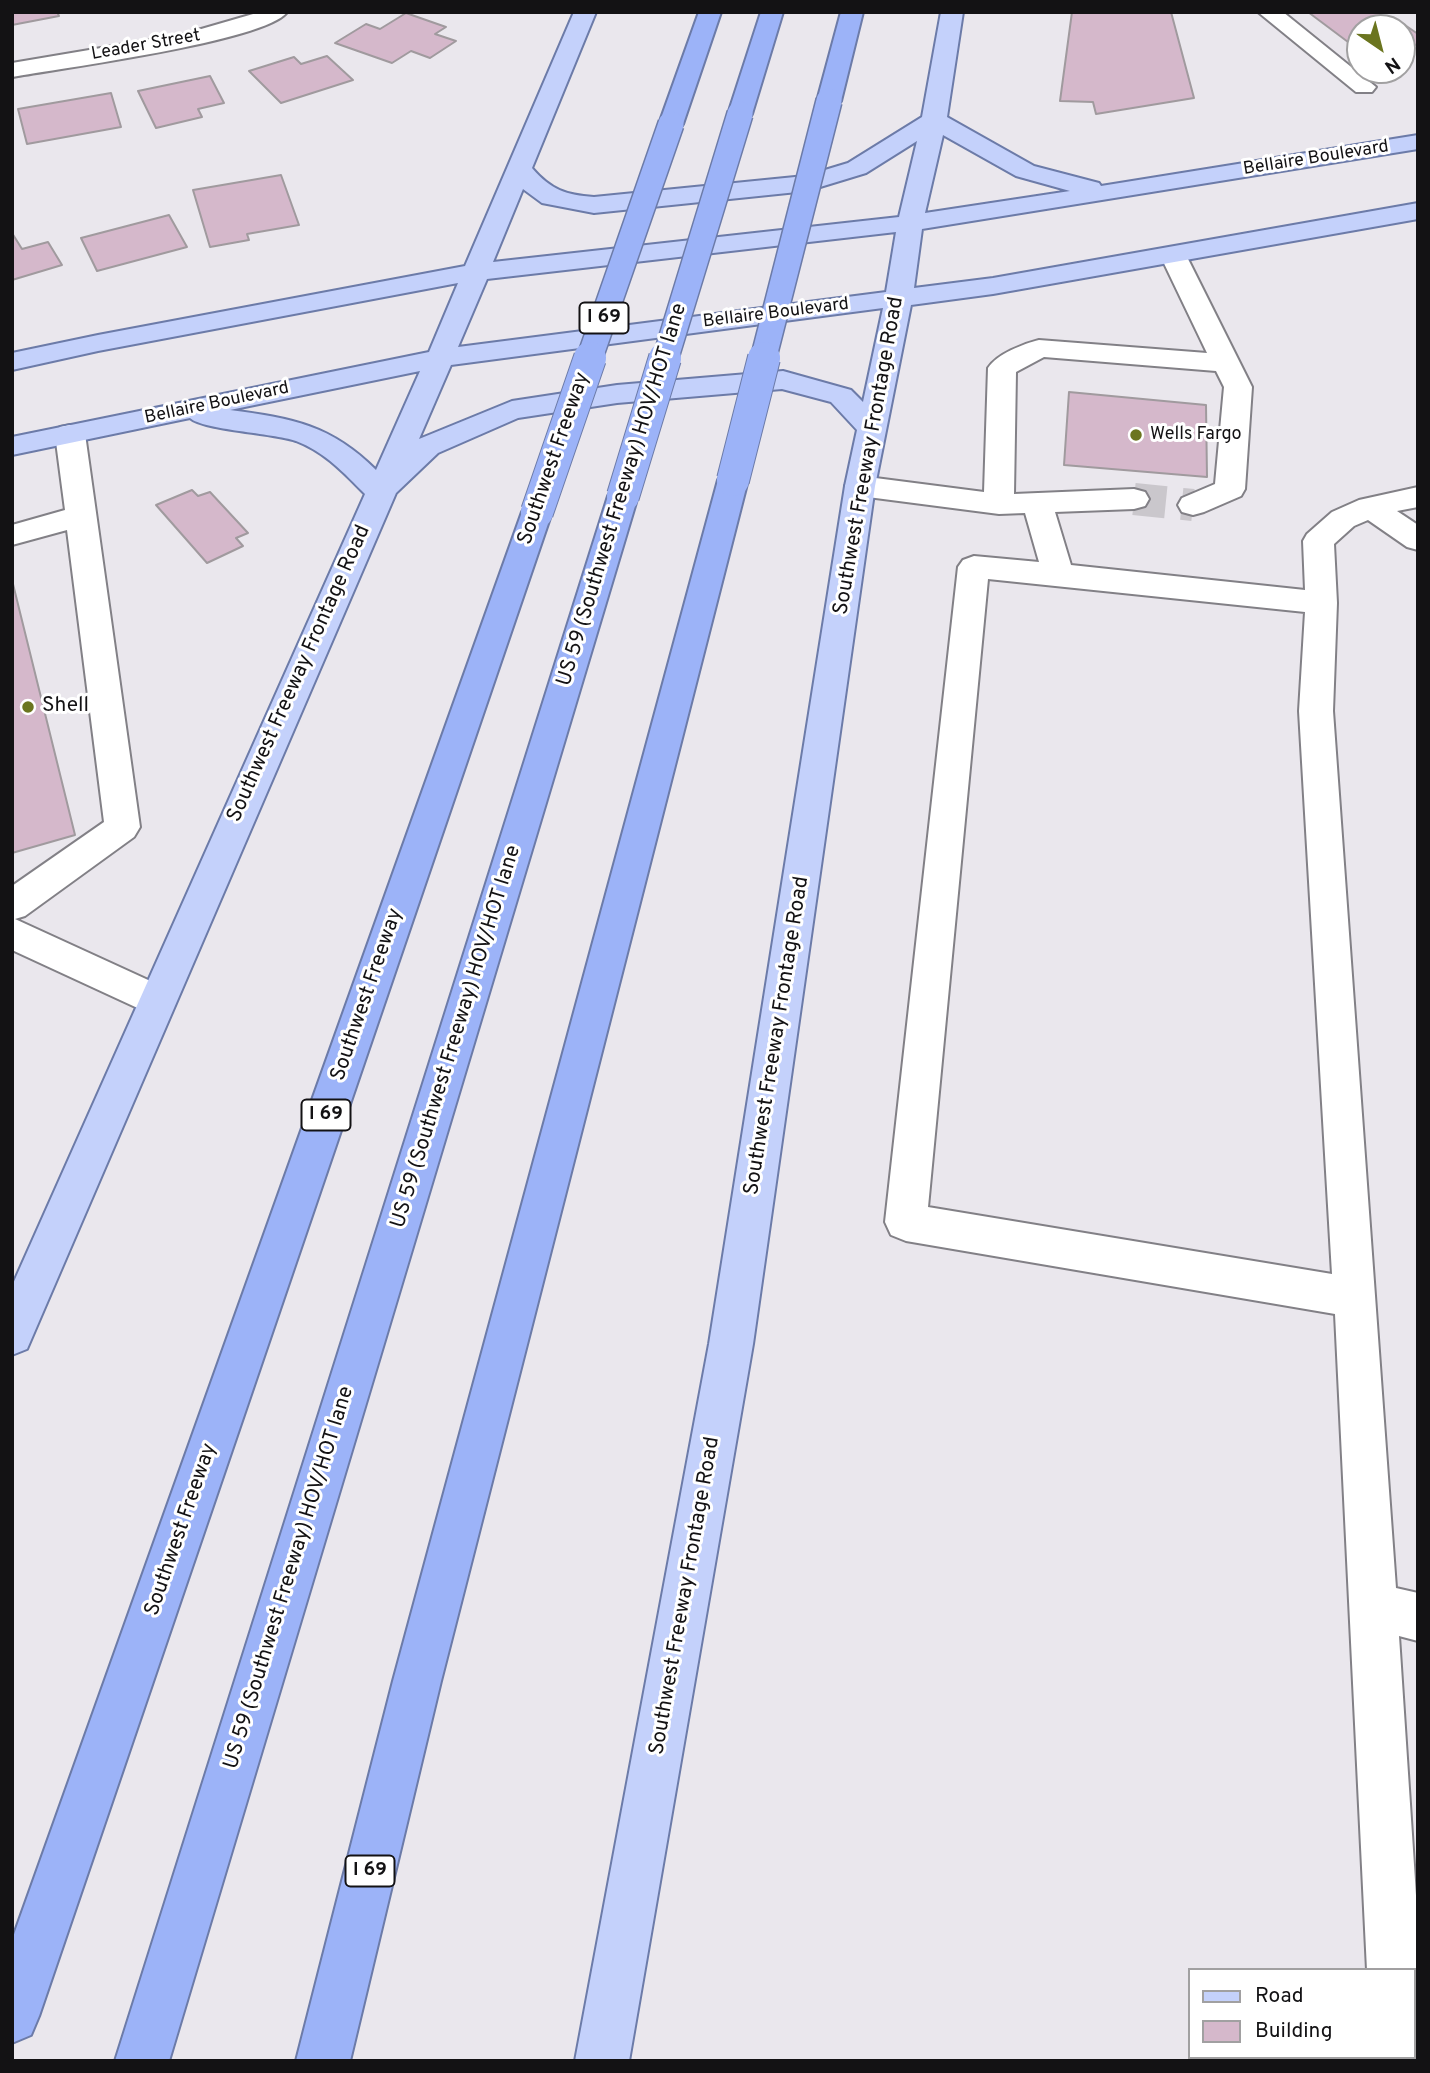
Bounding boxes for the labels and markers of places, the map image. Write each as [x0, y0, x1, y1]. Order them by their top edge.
place label: Wells Fargo [1150, 424, 1242, 446]
marker: Wells Fargo [1128, 427, 1144, 443]
place label: Shell [42, 694, 89, 720]
marker: Shell [20, 699, 36, 715]

